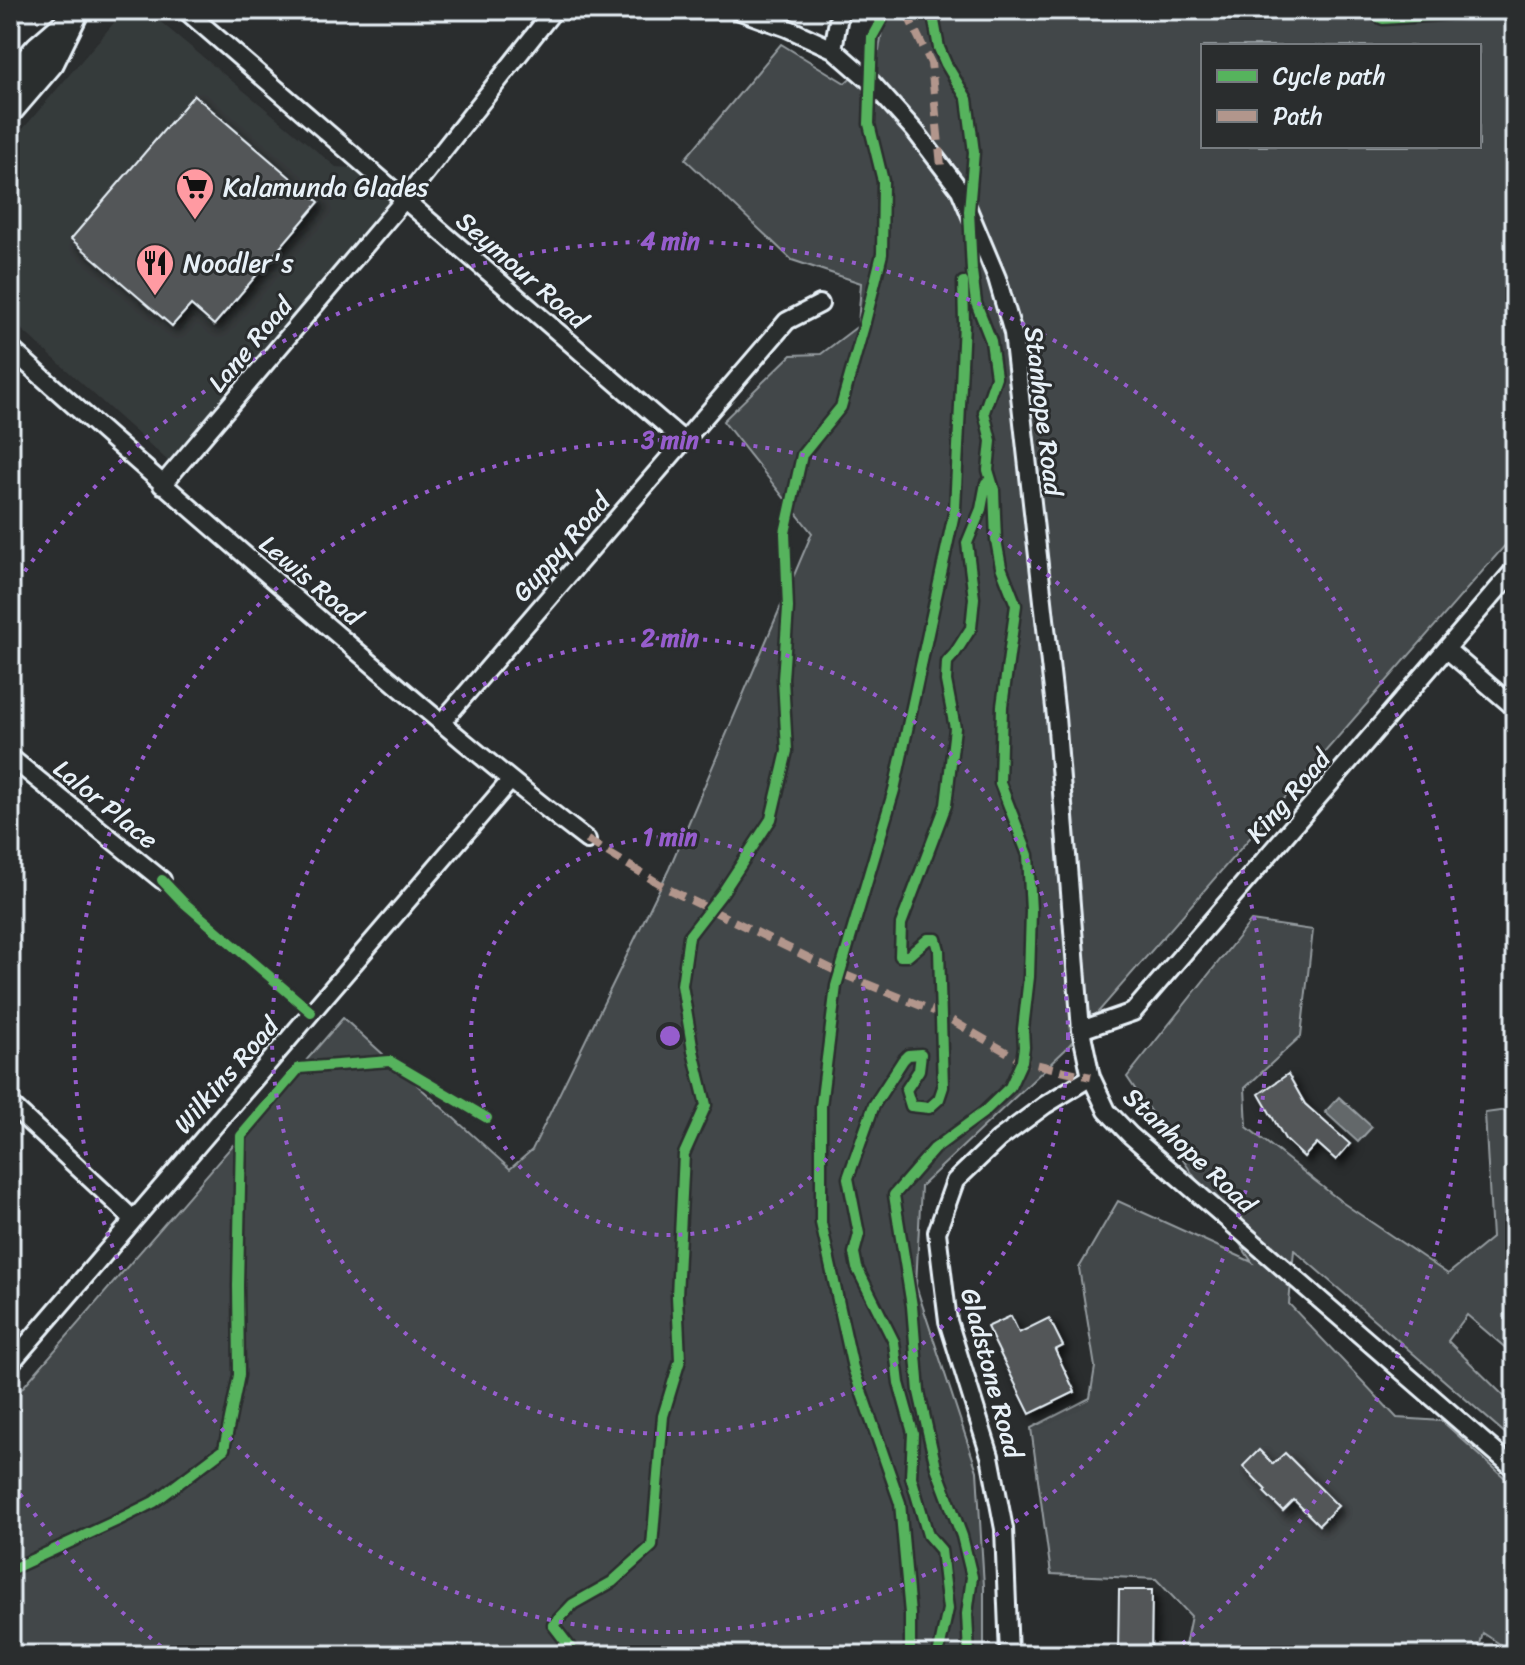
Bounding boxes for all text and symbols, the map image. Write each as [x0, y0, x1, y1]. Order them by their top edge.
legend [1201, 44, 1481, 148]
text: Cycle path [1273, 55, 1386, 97]
text: Path [1273, 95, 1323, 137]
place label: Kalamunda Glades [223, 164, 430, 210]
supermarket icon: Kalamunda Glades [174, 166, 216, 221]
street label: Seymour Road [445, 199, 601, 342]
text: 4 min [640, 220, 700, 262]
place label: Noodler's [183, 240, 294, 286]
restaurant icon: Noodler's [134, 242, 176, 297]
street label: Lane Road [196, 284, 306, 403]
street label: Stanhope Road [1011, 324, 1077, 501]
text: 3 min [640, 419, 699, 461]
street label: Guppy Road [500, 480, 624, 612]
street label: Lewis Road [248, 522, 375, 639]
text: 2 min [640, 617, 699, 659]
street label: King Road [1234, 737, 1344, 854]
street label: Lalor Place [43, 747, 169, 861]
text: 1 min [643, 816, 697, 858]
street label: Wilkins Road [161, 1004, 292, 1144]
centre of rings [656, 1022, 684, 1050]
street label: Stanhope Road [1112, 1075, 1270, 1226]
street label: Gladstone Road [947, 1283, 1037, 1466]

